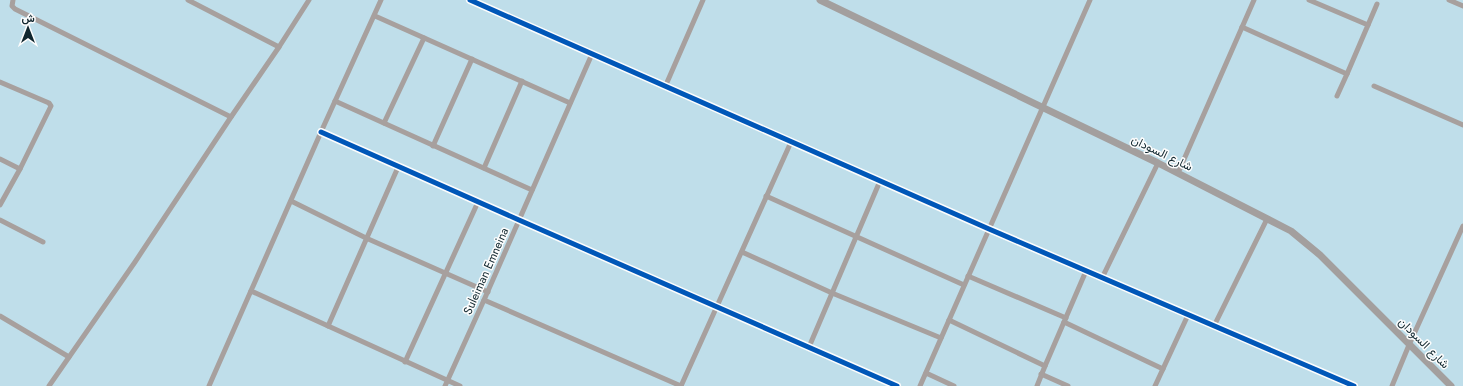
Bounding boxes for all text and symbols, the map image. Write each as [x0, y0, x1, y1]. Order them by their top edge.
north arrow [8, 8, 48, 48]
text: ش [21, 10, 35, 26]
street label: شارع السودان [1128, 130, 1196, 176]
street label: Suleiman Emneina [459, 224, 513, 317]
street label: شارع السودان [1394, 313, 1454, 373]

